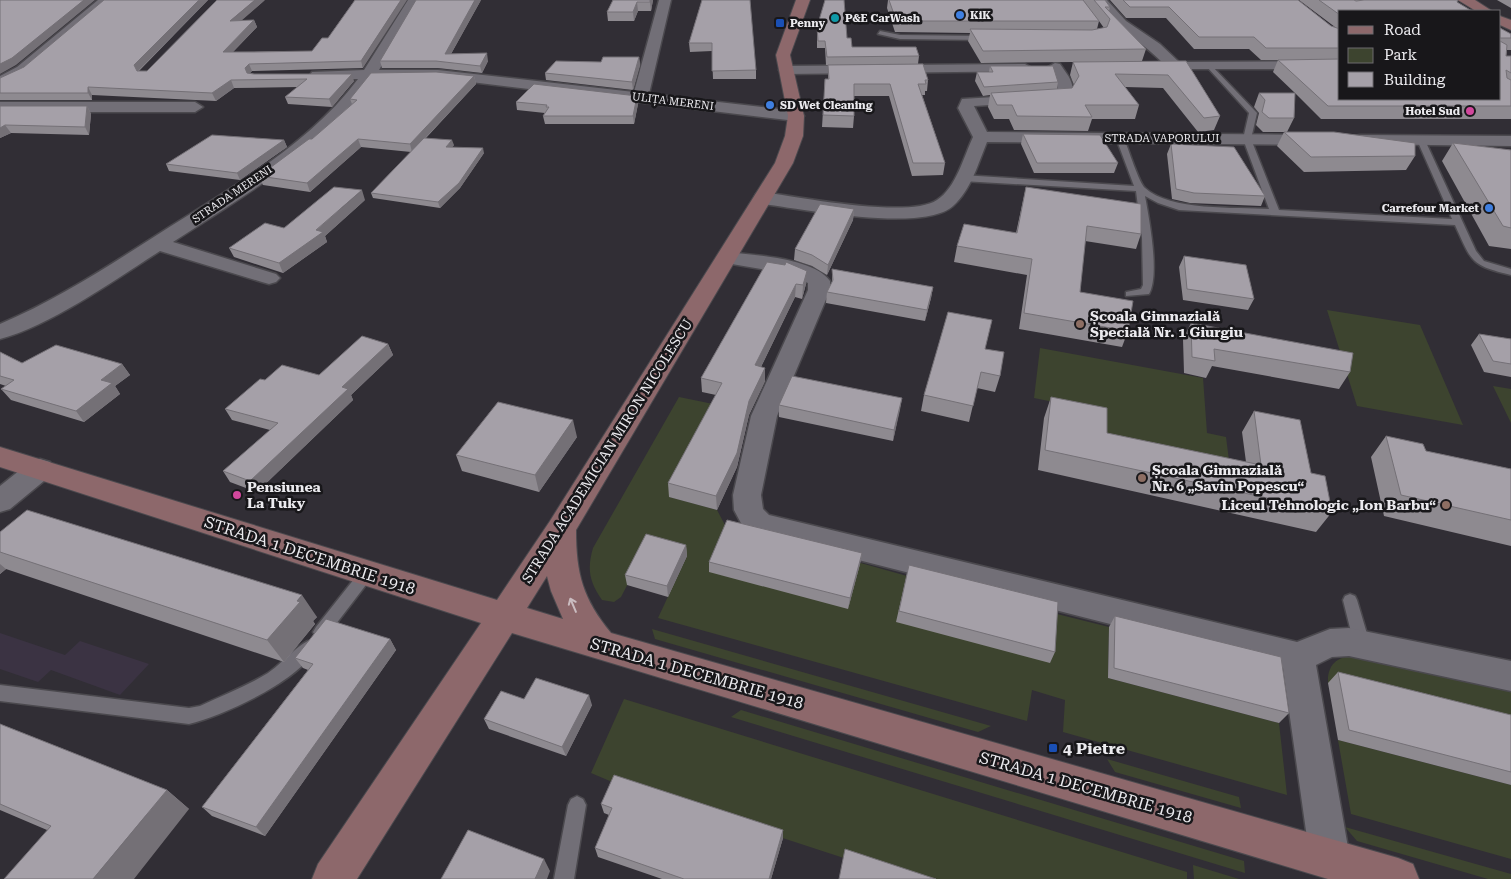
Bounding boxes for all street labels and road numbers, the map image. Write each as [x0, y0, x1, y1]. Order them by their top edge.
street label: ULIȚA MERENI [631, 90, 715, 114]
street label: STRADA VAPORULUI [1105, 132, 1219, 145]
street label: STRADA MERENI [190, 163, 275, 226]
street label: STRADA ACADEMICIAN MIRON NICOLESCU [519, 316, 695, 586]
street label: STRADA 1 DECEMBRIE 1918 [202, 512, 418, 599]
street label: STRADA 1 DECEMBRIE 1918 [588, 634, 806, 713]
street label: STRADA 1 DECEMBRIE 1918 [977, 748, 1195, 827]

